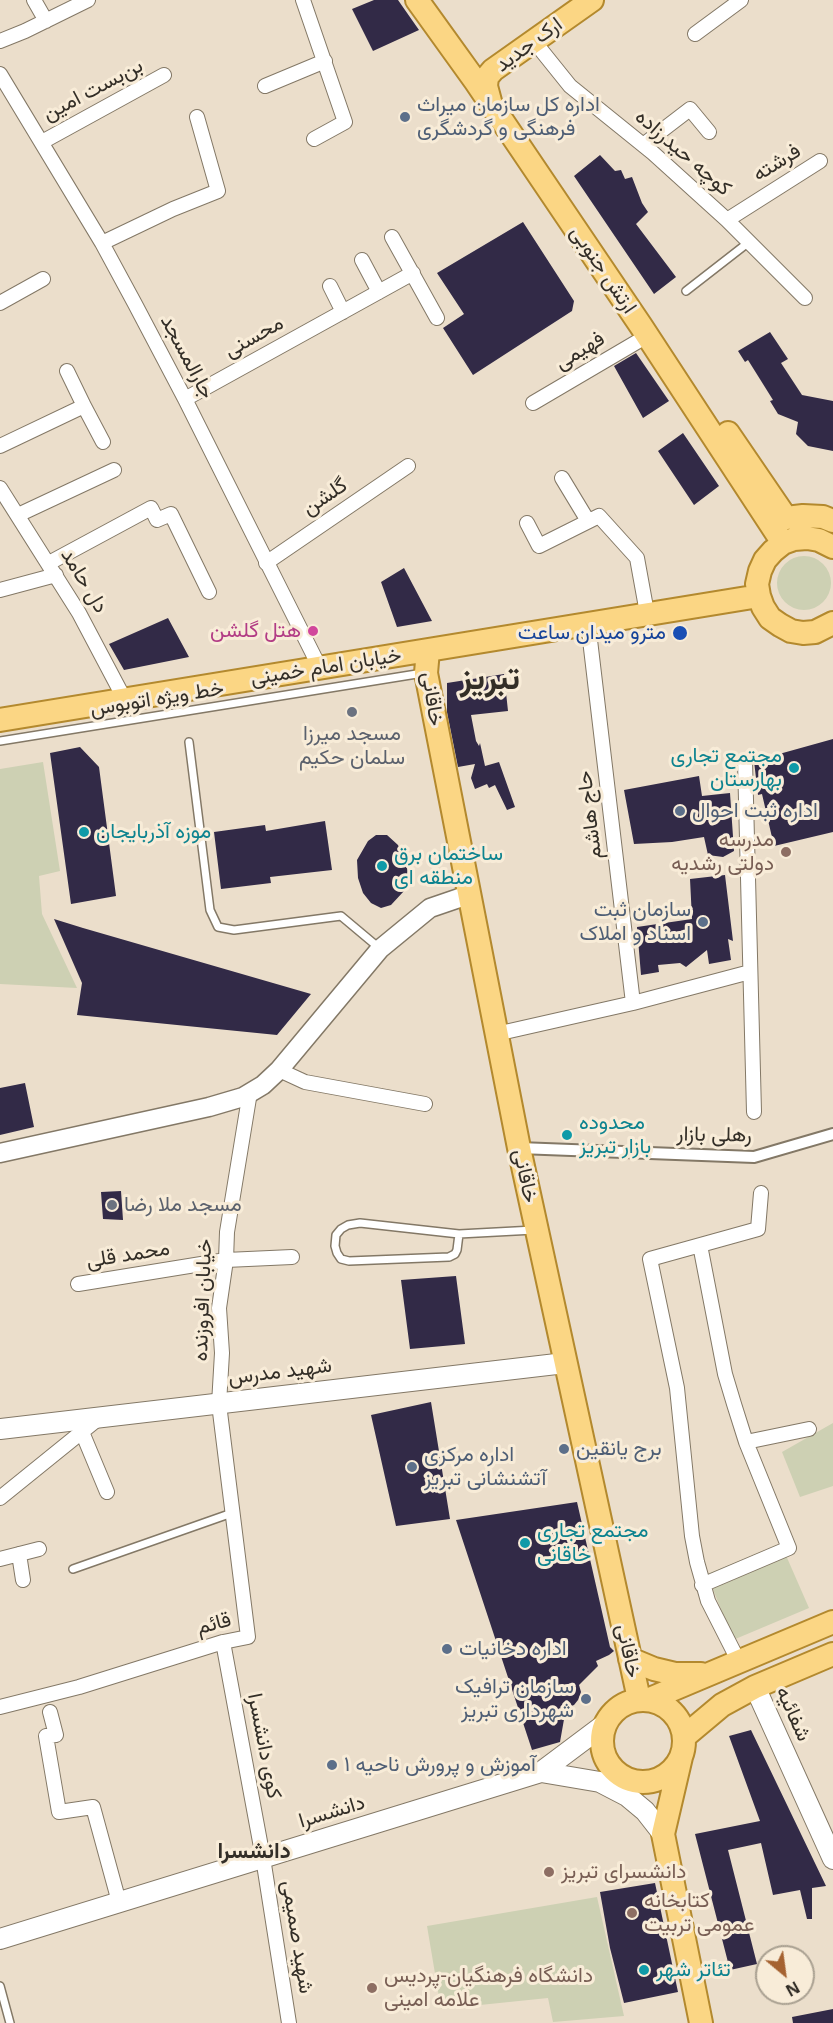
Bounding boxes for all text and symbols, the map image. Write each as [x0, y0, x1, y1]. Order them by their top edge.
street label: ارک جدید [490, 12, 568, 78]
street label: بن‌بست امین [39, 53, 147, 127]
place label: اداره کل سازمان میراث فرهنگی و گردشگری [417, 92, 600, 142]
street label: کوچه حیدرزاده [630, 104, 736, 202]
marker: اداره کل سازمان میراث فرهنگی و گردشگری [398, 110, 412, 124]
street label: فرشته [748, 139, 806, 187]
street label: ارتش جنوبی [564, 221, 642, 319]
street label: محسنی [220, 310, 288, 364]
street label: جارالمسجد [154, 311, 220, 403]
street label: فهیمی [551, 326, 609, 376]
street label: گلشن [298, 473, 352, 521]
street label: دل حامد [55, 544, 113, 618]
place label: هتل گلشن [210, 618, 301, 644]
place label: مترو میدان ساعت [518, 620, 666, 646]
marker: هتل گلشن [306, 624, 320, 638]
marker: مترو میدان ساعت [671, 624, 689, 642]
street label: خیابان امام خمینی [249, 643, 403, 691]
district label: تبریز [460, 660, 520, 700]
street label: خاقانی [416, 670, 448, 728]
street label: خط ویژه اتوبوس [88, 676, 226, 722]
marker: مسجد میرزا سلمان حکیم [345, 705, 359, 719]
place label: مسجد میرزا سلمان حکیم [299, 721, 405, 771]
place label: مجتمع تجاری بهارستان [671, 743, 782, 793]
marker: مجتمع تجاری بهارستان [787, 761, 801, 775]
street label: حاج هاشم [572, 769, 608, 861]
place label: اداره ثبت احوال [692, 798, 818, 824]
marker: اداره ثبت احوال [673, 804, 687, 818]
place label: موزه آذربایجان [96, 819, 211, 845]
marker: موزه آذربایجان [77, 825, 91, 839]
place label: مدرسه دولتی رشدیه [671, 827, 774, 877]
place label: ساختمان برق منطقه ای [394, 841, 503, 891]
marker: مدرسه دولتی رشدیه [779, 845, 793, 859]
marker: ساختمان برق منطقه ای [375, 859, 389, 873]
place label: سازمان ثبت اسناد و املاک [580, 897, 691, 947]
marker: سازمان ثبت اسناد و املاک [696, 915, 710, 929]
place label: محدوده بازار تبریز [579, 1110, 651, 1160]
street label: رهلی بازار [676, 1122, 752, 1148]
marker: محدوده بازار تبریز [560, 1128, 574, 1142]
street label: خاقانی [507, 1147, 543, 1205]
place label: مسجد ملا رضا [124, 1192, 242, 1218]
marker: مسجد ملا رضا [105, 1198, 119, 1212]
street label: محمد قلی [85, 1236, 171, 1274]
street label: خیابان افروزنده [188, 1238, 218, 1362]
street label: شهید مدرس [227, 1353, 333, 1391]
place label: برج یانقین [576, 1436, 662, 1462]
place label: اداره مرکزی آتشنشانی تبریز [424, 1442, 546, 1492]
marker: برج یانقین [557, 1442, 571, 1456]
marker: اداره مرکزی آتشنشانی تبریز [405, 1460, 419, 1474]
place label: مجتمع تجاری خاقانی [537, 1518, 648, 1568]
marker: مجتمع تجاری خاقانی [518, 1536, 532, 1550]
street label: قائم [194, 1607, 234, 1641]
street label: خاقانی [610, 1622, 646, 1680]
place label: اداره دخانیات [459, 1636, 567, 1662]
marker: اداره دخانیات [440, 1642, 454, 1656]
place label: سازمان ترافیک شهرداری تبریز [455, 1674, 574, 1724]
street label: شفائیه [770, 1683, 816, 1745]
street label: کوی دانشسرا [241, 1691, 287, 1801]
marker: سازمان ترافیک شهرداری تبریز [579, 1692, 593, 1706]
place label: آموزش و پرورش ناحیه ۱ [344, 1752, 536, 1778]
marker: آموزش و پرورش ناحیه ۱ [325, 1758, 339, 1772]
street label: دانشسرا [296, 1790, 368, 1834]
district label: دانشسرا [217, 1839, 291, 1865]
place label: دانشسرای تبریز [561, 1859, 686, 1885]
marker: دانشسرای تبریز [542, 1865, 556, 1879]
street label: شهید صمیمی [276, 1879, 318, 1995]
place label: کتابخانه عمومی تربیت [644, 1888, 754, 1938]
marker: کتابخانه عمومی تربیت [625, 1906, 639, 1920]
north arrow [755, 1945, 815, 2005]
place label: تئاتر شهر [656, 1957, 731, 1983]
place label: دانشگاه فرهنگیان-پردیس علامه امینی [384, 1963, 593, 2013]
marker: تئاتر شهر [637, 1963, 651, 1977]
text: N [782, 1976, 804, 2002]
marker: دانشگاه فرهنگیان-پردیس علامه امینی [365, 1981, 379, 1995]

